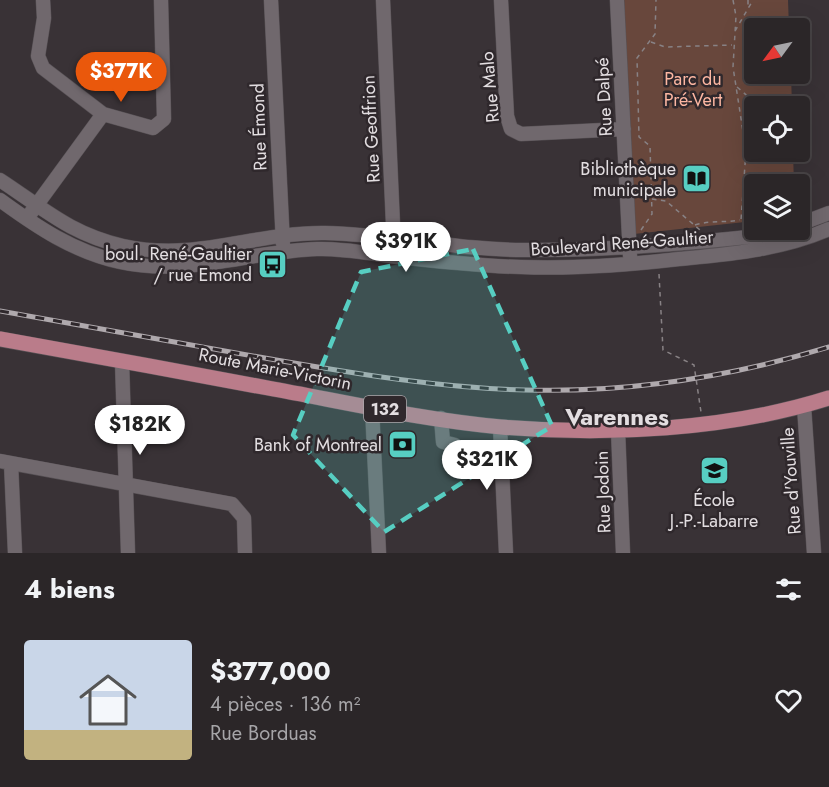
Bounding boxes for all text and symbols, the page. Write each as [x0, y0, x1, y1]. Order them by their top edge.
north arrow [744, 18, 810, 84]
map controls [744, 18, 810, 240]
street label: Rue Malo [474, 50, 506, 124]
pin: $377K [79, 52, 163, 103]
text: $377K [90, 57, 152, 86]
street label: Rue Dalpé [589, 57, 619, 137]
park label: Parc du Pré-Vert [664, 66, 723, 113]
street label: Rue Geoffrion [355, 75, 387, 183]
street label: Rue Émond [244, 83, 274, 171]
button: locate [744, 96, 810, 162]
place label: Bibliothèque municipale [580, 156, 676, 203]
library icon: Bibliothèque municipale [681, 163, 713, 195]
button: layers [744, 174, 810, 240]
pin: $391K [364, 222, 448, 273]
street label: Boulevard René-Gaultier [530, 224, 715, 262]
text: $391K [375, 227, 437, 256]
place label: boul. René-Gaultier / rue Emond [105, 241, 253, 288]
bus stop icon: boul. René-Gaultier / rue Emond [257, 248, 289, 280]
street label: Route Marie-Victorin [196, 341, 354, 397]
road number: 132 [364, 396, 406, 422]
district label: Varennes [564, 399, 669, 434]
pin: $182K [98, 405, 182, 456]
text: $182K [109, 410, 171, 439]
street label: Rue d'Youville [774, 427, 808, 535]
bank icon: Bank of Montreal [387, 429, 419, 461]
place label: Bank of Montreal [254, 432, 382, 458]
pin: $321K [445, 440, 529, 491]
text: $321K [456, 445, 518, 474]
street label: Rue Jodoin [589, 450, 617, 534]
school or university icon: École J.-P.-Labarre [698, 455, 730, 487]
place label: École J.-P.-Labarre [668, 487, 758, 534]
text: 4 biens [24, 570, 115, 608]
icon: filters [772, 573, 805, 606]
text: $377,000 [210, 652, 331, 690]
icon: home [72, 664, 144, 736]
icon: heart [772, 684, 805, 717]
text: 4 pièces · 136 m² [210, 690, 360, 719]
text: Rue Borduas [210, 719, 317, 748]

